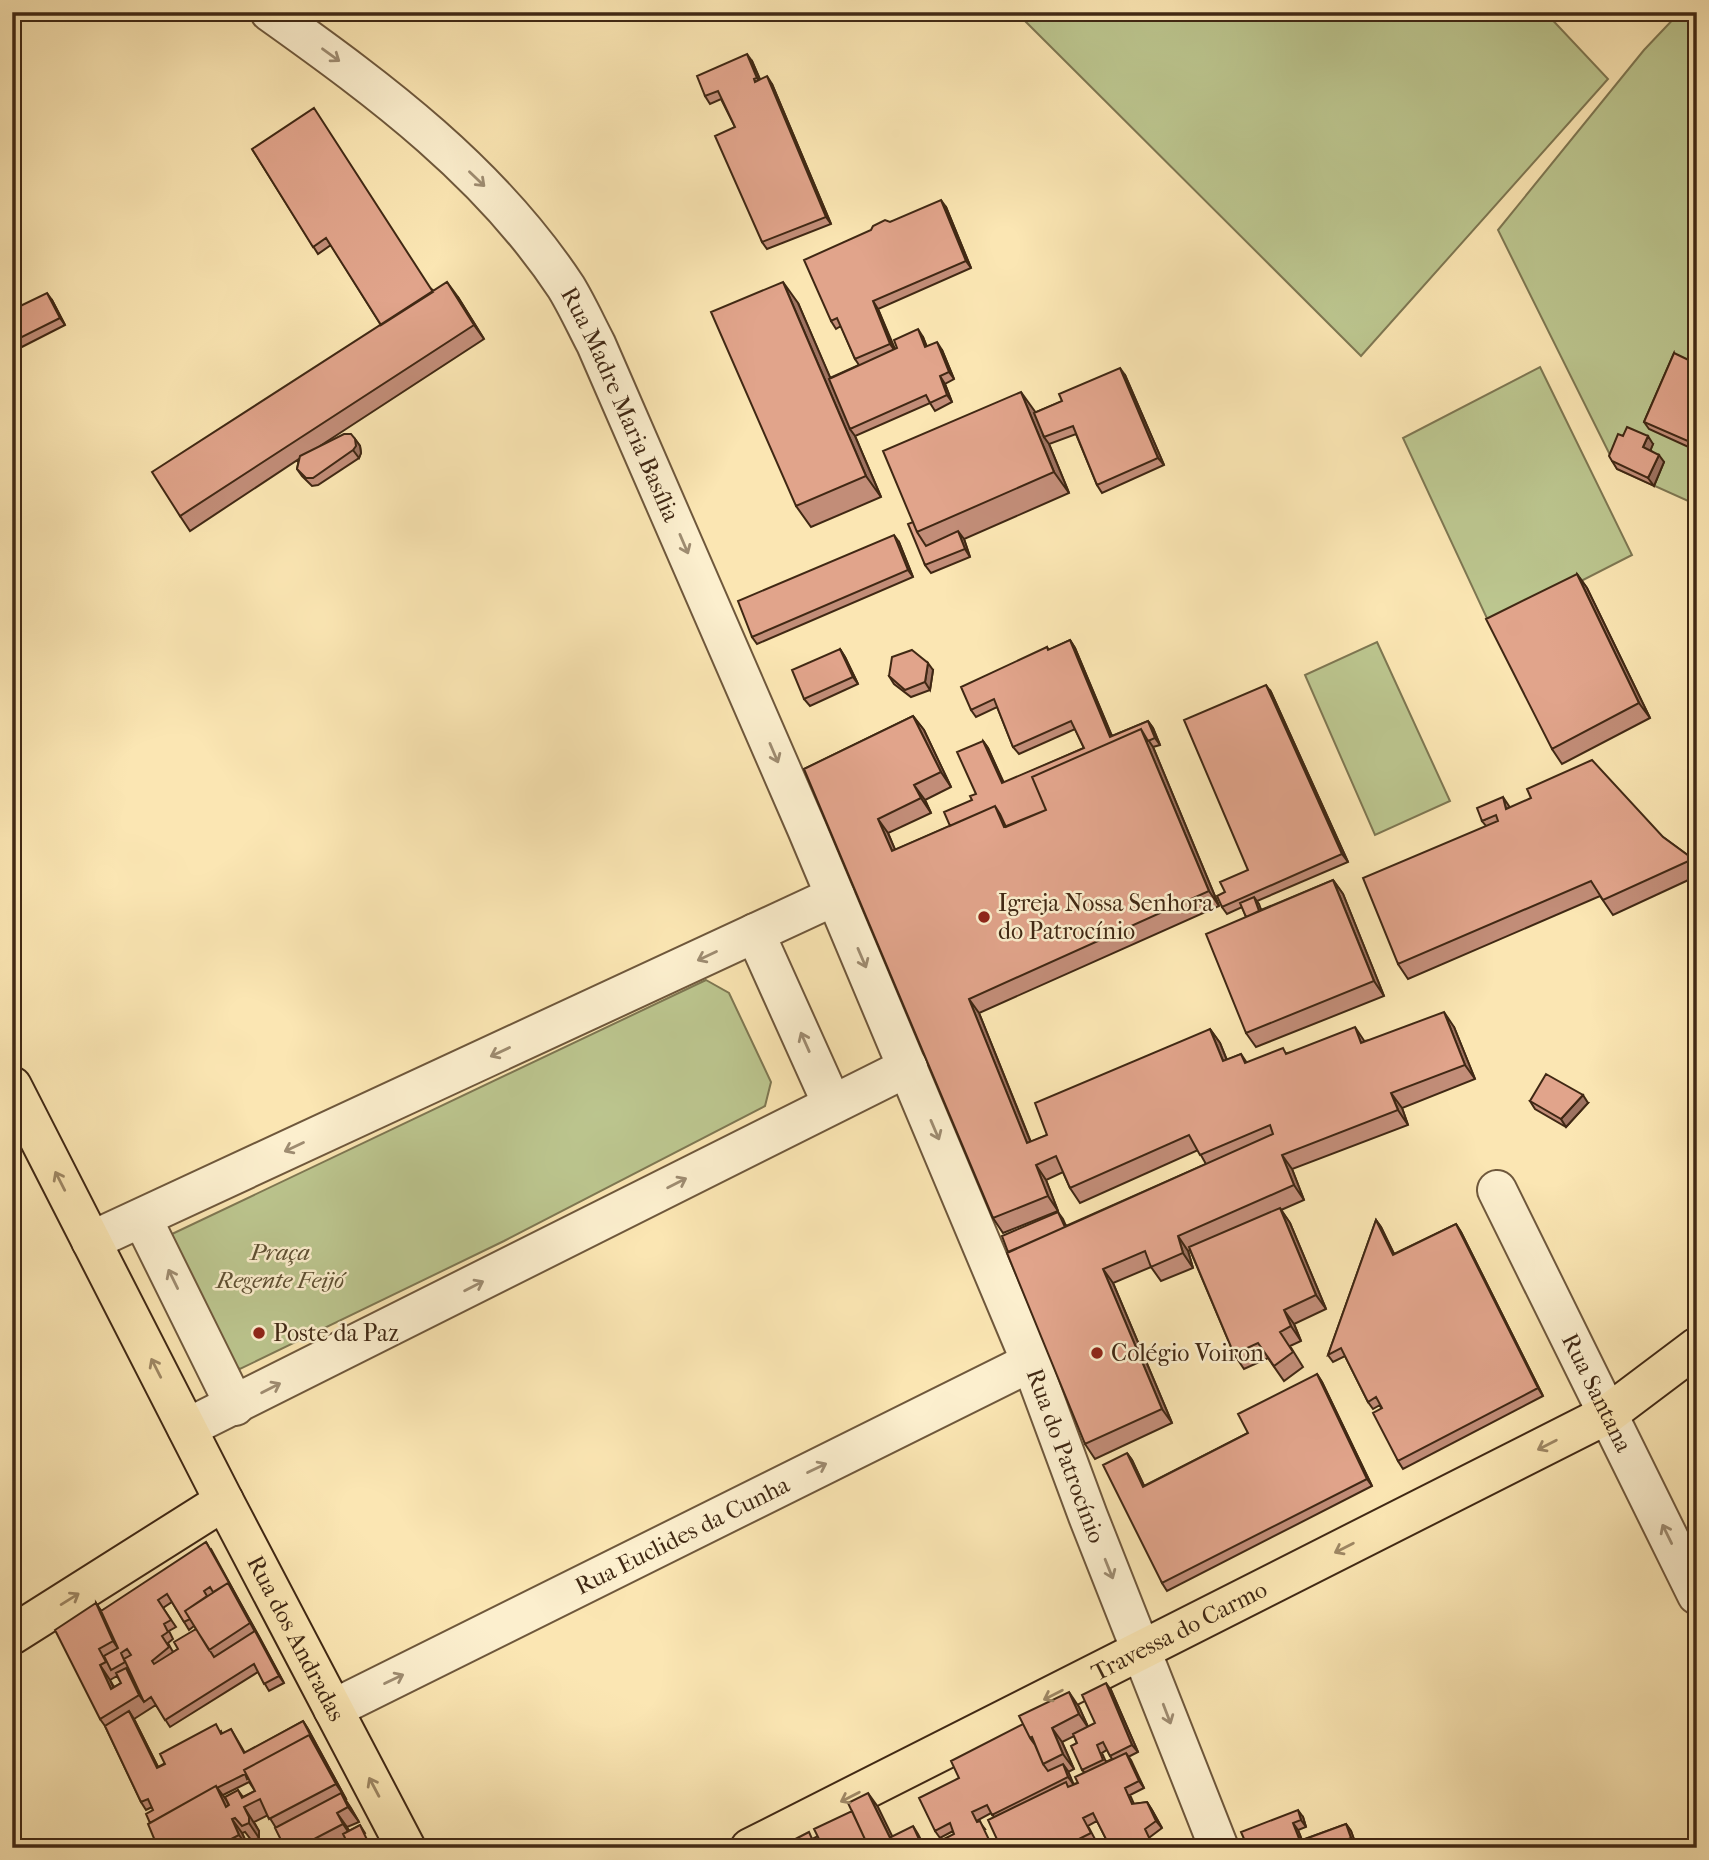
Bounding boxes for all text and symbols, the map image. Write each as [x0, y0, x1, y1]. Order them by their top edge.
one-way arrow [321, 48, 340, 62]
one-way arrow [468, 170, 485, 187]
street label: Rua Madre Maria Basília [555, 282, 686, 527]
one-way arrow [678, 533, 691, 554]
one-way arrow [768, 742, 781, 763]
place label: Igreja Nossa Senhora do Patrocínio [998, 889, 1214, 945]
marker: Igreja Nossa Senhora do Patrocínio [976, 909, 992, 925]
one-way arrow [856, 947, 869, 969]
one-way arrow [696, 950, 717, 963]
one-way arrow [798, 1032, 811, 1053]
one-way arrow [490, 1045, 511, 1059]
one-way arrow [929, 1119, 942, 1140]
one-way arrow [284, 1141, 305, 1155]
one-way arrow [53, 1171, 67, 1192]
one-way arrow [666, 1176, 687, 1189]
park label: Praça Regente Feijó [214, 1238, 347, 1294]
one-way arrow [165, 1269, 179, 1290]
one-way arrow [463, 1278, 484, 1292]
place label: Poste da Paz [273, 1319, 399, 1347]
marker: Poste da Paz [251, 1325, 267, 1341]
street label: Rua Santana [1556, 1329, 1639, 1457]
place label: Colégio Voiron [1111, 1339, 1264, 1367]
marker: Colégio Voiron [1089, 1345, 1105, 1361]
one-way arrow [149, 1358, 163, 1378]
street label: Rua do Patrocínio [1021, 1365, 1111, 1547]
one-way arrow [260, 1380, 281, 1394]
one-way arrow [1537, 1439, 1558, 1453]
one-way arrow [806, 1461, 827, 1475]
street label: Rua Euclides da Cunha [570, 1470, 795, 1600]
one-way arrow [1659, 1524, 1673, 1545]
one-way arrow [1334, 1542, 1355, 1556]
street label: Rua dos Andradas [241, 1551, 351, 1726]
one-way arrow [1103, 1558, 1116, 1579]
street label: Travessa do Carmo [1087, 1575, 1272, 1687]
one-way arrow [60, 1591, 79, 1606]
one-way arrow [383, 1672, 404, 1686]
one-way arrow [1044, 1689, 1064, 1703]
one-way arrow [1161, 1703, 1174, 1725]
one-way arrow [367, 1777, 380, 1798]
one-way arrow [840, 1791, 861, 1805]

